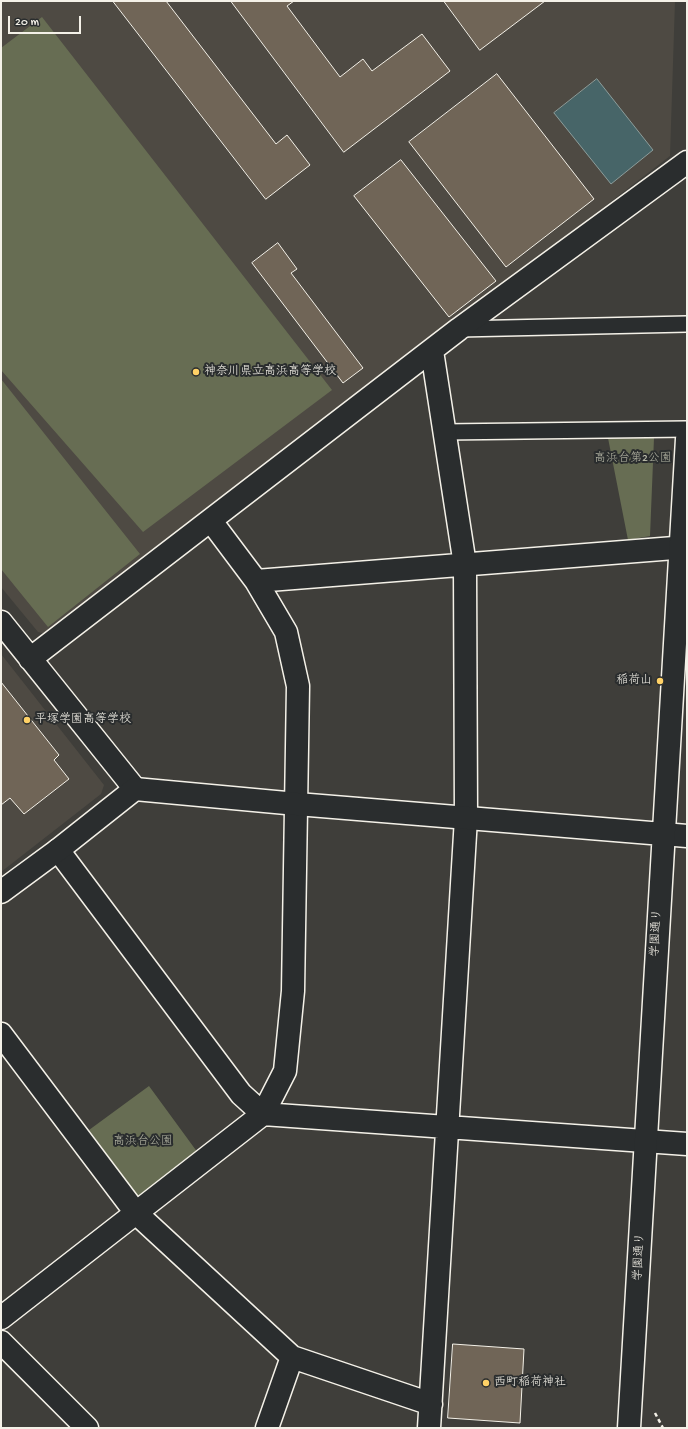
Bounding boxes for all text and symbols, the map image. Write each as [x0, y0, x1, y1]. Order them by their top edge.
scale bar [10, 8, 83, 34]
text: 20 m [15, 16, 39, 30]
place label: 神奈川県立高浜高等学校 [204, 365, 336, 379]
marker: 神奈川県立高浜高等学校 [191, 367, 201, 377]
park label: 高浜台第2公園 [594, 452, 672, 466]
place label: 稲荷山 [616, 674, 652, 688]
marker: 稲荷山 [655, 676, 665, 686]
place label: 平塚学園高等学校 [35, 713, 131, 727]
marker: 平塚学園高等学校 [22, 715, 32, 725]
street label: 学園通り [649, 909, 665, 957]
park label: 高浜台公園 [113, 1135, 173, 1149]
street label: 学園通り [632, 1233, 648, 1281]
place label: 西町稲荷神社 [494, 1376, 566, 1390]
marker: 西町稲荷神社 [481, 1378, 491, 1388]

